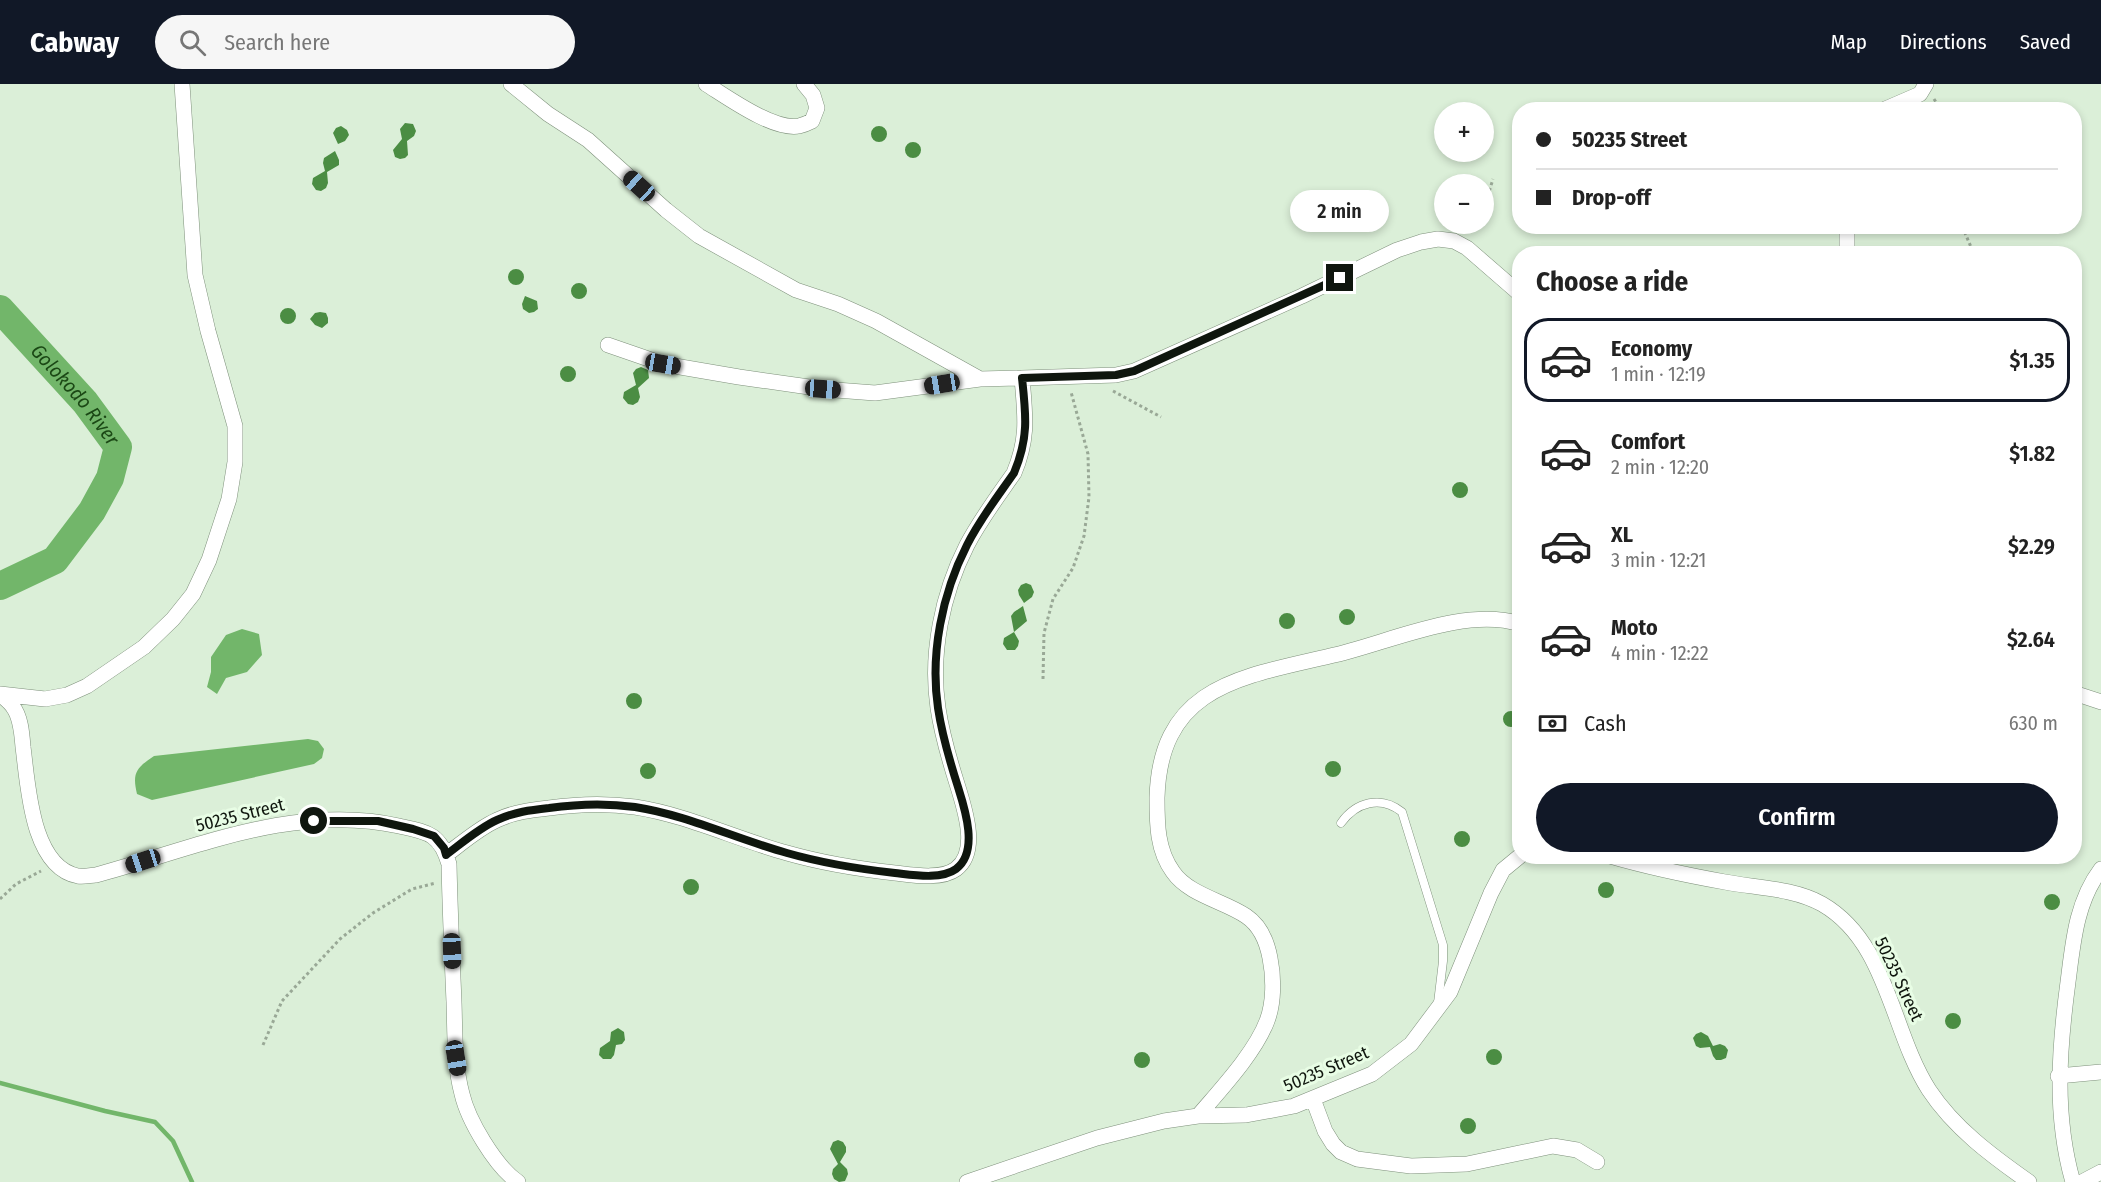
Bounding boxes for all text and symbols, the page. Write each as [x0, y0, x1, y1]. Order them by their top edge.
search box [155, 15, 575, 69]
text: Cabway [30, 26, 119, 59]
icon: search [176, 26, 209, 59]
text: Search here [224, 29, 330, 56]
text: Map [1830, 29, 1867, 55]
text: Directions [1900, 29, 1987, 55]
text: Saved [2020, 29, 2071, 55]
map controls [1434, 102, 1494, 234]
button: + [1434, 102, 1494, 162]
text: 50235 Street [1572, 126, 1687, 153]
car [620, 167, 658, 205]
button: − [1434, 174, 1494, 234]
text: Drop-off [1572, 184, 1651, 211]
callout: 2 min [1290, 191, 1390, 233]
text: 2 min [1317, 199, 1362, 223]
route end [1326, 264, 1353, 291]
text: Choose a ride [1536, 266, 1688, 298]
icon: car [1539, 333, 1593, 387]
text: Economy [1611, 335, 1692, 362]
water label: Golokodo River [26, 339, 125, 451]
text: $1.35 [2010, 347, 2055, 374]
car [644, 352, 682, 376]
text: 1 min · 12:19 [1611, 362, 1706, 386]
car [923, 372, 961, 396]
car [804, 379, 842, 399]
icon: car [1539, 426, 1593, 480]
text: Comfort [1611, 428, 1685, 455]
text: $1.82 [2009, 440, 2055, 467]
text: 2 min · 12:20 [1611, 455, 1709, 479]
icon: car [1539, 519, 1593, 573]
text: XL [1611, 521, 1633, 548]
text: $2.29 [2008, 533, 2055, 560]
text: 3 min · 12:21 [1611, 548, 1706, 572]
icon: car [1539, 612, 1593, 666]
text: Moto [1611, 614, 1658, 641]
text: $2.64 [2007, 626, 2055, 653]
text: 4 min · 12:22 [1611, 641, 1708, 665]
icon: cash [1536, 707, 1569, 740]
text: Cash [1584, 710, 1627, 737]
text: 630 m [2009, 711, 2058, 735]
button: Confirm [1536, 783, 2058, 852]
street label: 50235 Street [194, 793, 287, 837]
route start [300, 807, 327, 834]
car [123, 847, 163, 875]
car [442, 933, 462, 969]
street label: 50235 Street [1870, 933, 1928, 1025]
car [444, 1039, 468, 1077]
street label: 50235 Street [1280, 1041, 1372, 1097]

